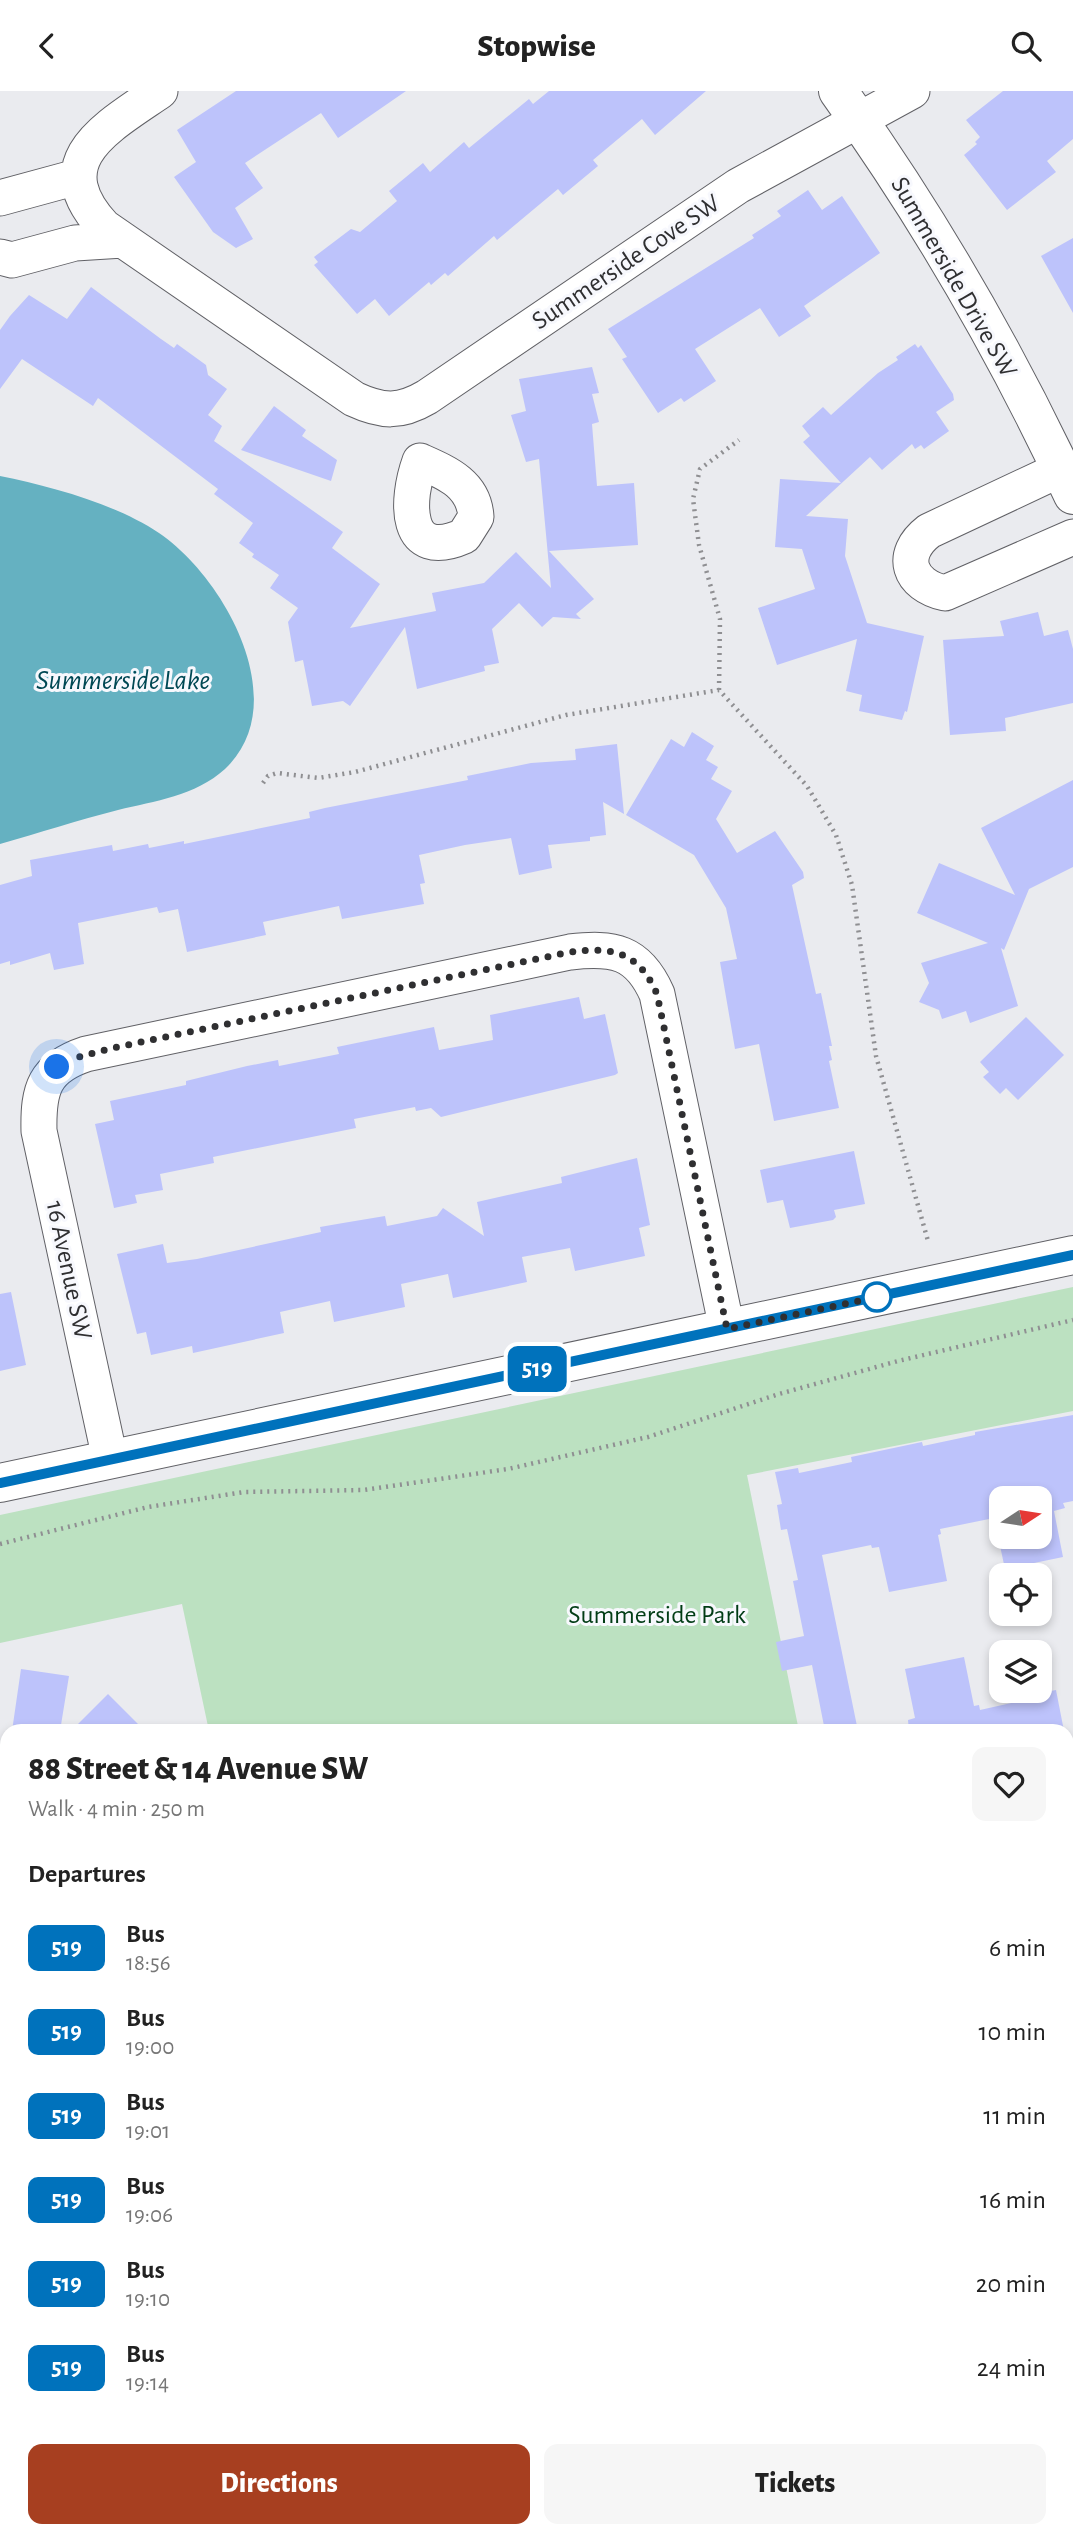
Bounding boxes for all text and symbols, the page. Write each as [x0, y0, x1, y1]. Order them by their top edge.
icon: back [28, 27, 66, 65]
icon: search [1007, 27, 1045, 65]
text: Stopwise [477, 30, 596, 62]
street label: Summerside Drive SW [886, 172, 1022, 382]
street label: Summerside Cove SW [527, 189, 725, 334]
water label: Summerside Lake [36, 667, 210, 695]
your location [39, 1049, 74, 1084]
street label: 16 Avenue SW [42, 1198, 97, 1342]
unlabelled marker [862, 1282, 892, 1312]
line badge: 519 [497, 1346, 577, 1392]
text: 519 [522, 1357, 552, 1381]
north arrow [989, 1486, 1052, 1549]
map controls [989, 1486, 1052, 1703]
button: locate [989, 1563, 1052, 1626]
park label: Summerside Park [568, 1602, 746, 1628]
button: layers [989, 1640, 1052, 1703]
button: heart [972, 1747, 1046, 1821]
text: 88 Street & 14 Avenue SW [28, 1753, 368, 1786]
text: Walk · 4 min · 250 m [28, 1798, 205, 1821]
text: Departures [28, 1861, 146, 1887]
text: Bus [126, 1921, 165, 1947]
text: 6 min [989, 1935, 1046, 1961]
text: 519 [51, 1936, 82, 1960]
text: 18:56 [126, 1952, 171, 1975]
text: Bus [126, 2005, 165, 2031]
text: 10 min [979, 2019, 1046, 2045]
text: 519 [51, 2020, 82, 2044]
text: 19:00 [126, 2036, 174, 2059]
text: Bus [126, 2089, 165, 2115]
text: 11 min [983, 2103, 1046, 2129]
text: 519 [51, 2104, 82, 2128]
text: 19:01 [126, 2120, 170, 2143]
text: Bus [126, 2173, 165, 2199]
text: 16 min [980, 2187, 1046, 2213]
text: 519 [51, 2188, 82, 2212]
text: 19:06 [126, 2204, 173, 2227]
text: Bus [126, 2257, 165, 2283]
text: 20 min [976, 2271, 1046, 2297]
text: 519 [51, 2272, 82, 2296]
text: 19:10 [126, 2288, 170, 2311]
text: Bus [126, 2341, 165, 2367]
text: 24 min [977, 2355, 1046, 2381]
text: 519 [51, 2356, 82, 2380]
text: 19:14 [126, 2372, 169, 2395]
button: Directions [28, 2444, 530, 2524]
button: Tickets [544, 2444, 1046, 2524]

